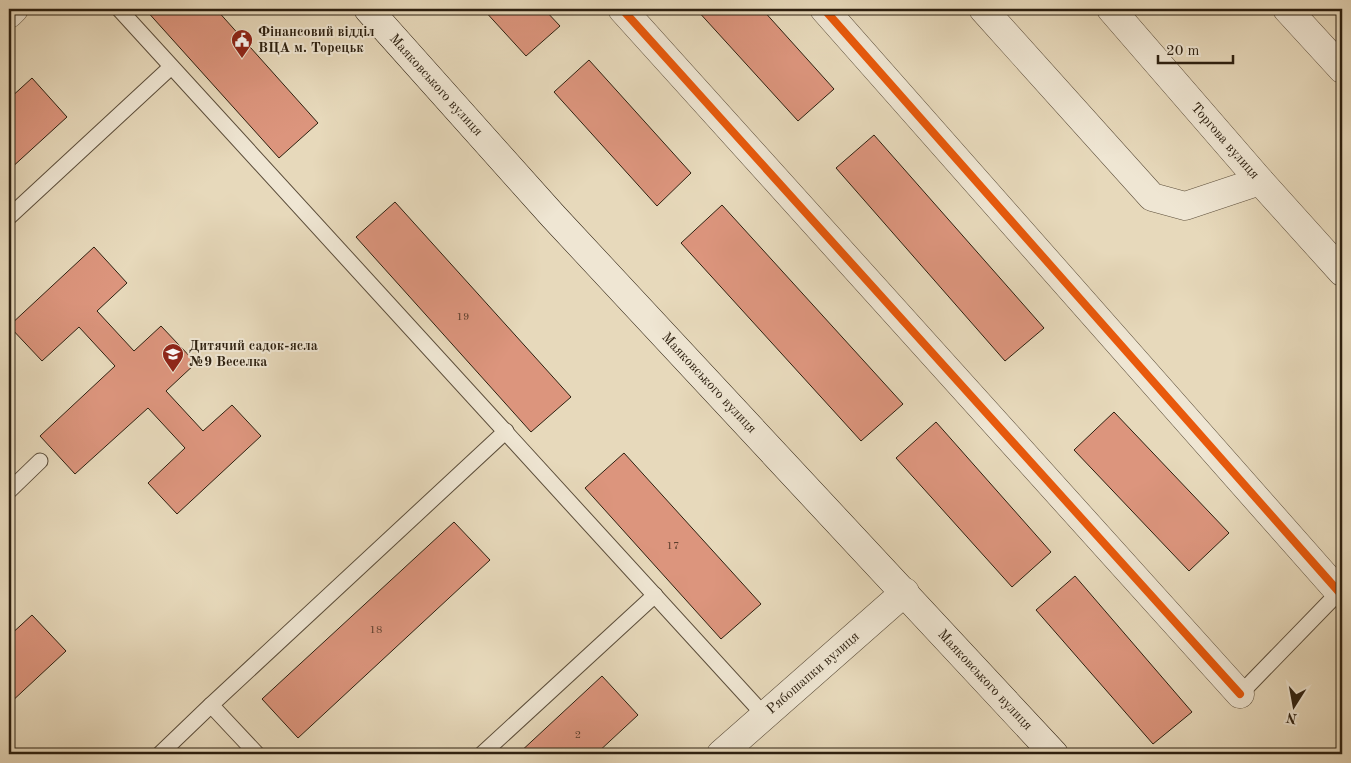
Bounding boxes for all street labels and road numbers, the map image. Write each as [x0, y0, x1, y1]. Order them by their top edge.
street label: Маяковського вулиця [387, 31, 485, 139]
street label: Торгова вулиця [1188, 100, 1262, 182]
street label: Маяковського вулиця [659, 330, 759, 436]
street label: Маяковського вулиця [935, 627, 1035, 733]
street label: Рябошапки вулиця [764, 629, 862, 717]

